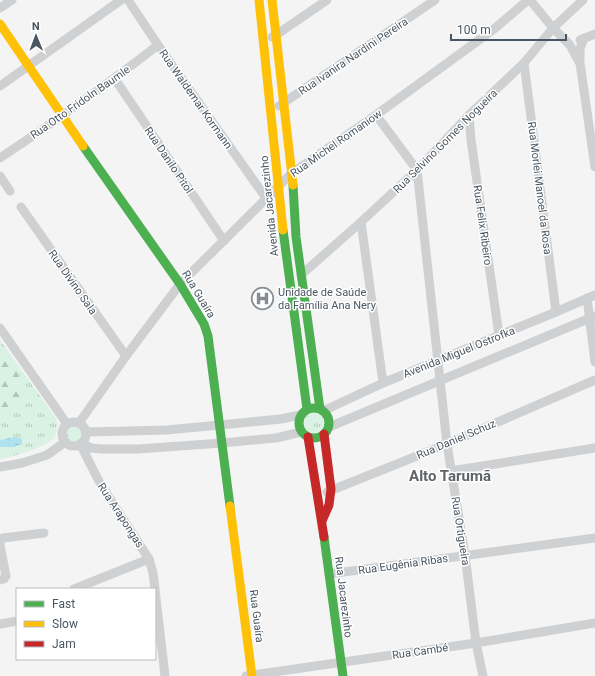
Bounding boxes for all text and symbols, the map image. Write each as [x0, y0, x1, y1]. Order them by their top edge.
street label: Rua Ivanira Nardini Pereira [296, 15, 410, 98]
north arrow [16, 16, 56, 56]
scale bar [451, 16, 566, 42]
text: N [32, 20, 40, 33]
text: 100 m [457, 23, 491, 37]
street label: Rua Waldemar Kormann [156, 47, 235, 152]
street label: Rua Otto Fridoln Baumle [28, 63, 133, 142]
street label: Rua Selvino Gomes Nogueira [391, 87, 500, 196]
street label: Rua Michel Romaniow [288, 106, 385, 180]
street label: Rua Morlei Manoel da Rosa [525, 121, 554, 255]
street label: Rua Danilo Pitol [142, 125, 196, 196]
street label: Avenida Jacarezinho [258, 155, 281, 257]
street label: Rua Felix Ribeiro [470, 184, 495, 266]
street label: Rua Divino Sala [46, 248, 100, 317]
street label: Rua Guaíra [179, 268, 218, 320]
hospital icon: Unidade de Saúde da Família Ana Nery [250, 285, 276, 311]
place label: Unidade de Saúde da Família Ana Nery [278, 286, 377, 312]
street label: Avenida Miguel Ostrofka [401, 324, 517, 381]
street label: Rua Daniel Schuz [415, 417, 498, 462]
district label: Alto Tarumã [409, 467, 491, 485]
street label: Rua Arapongas [95, 480, 147, 550]
street label: Rua Ortigueira [449, 496, 472, 566]
street label: Rua Eugênia Ribas [357, 552, 449, 577]
street label: Rua Jacarezinho [332, 556, 355, 638]
legend [16, 588, 156, 660]
street label: Rua Guaíra [247, 589, 266, 643]
text: Fast [52, 597, 75, 611]
text: Slow [52, 617, 78, 631]
text: Jam [52, 637, 76, 651]
street label: Rua Cambé [391, 641, 449, 662]

